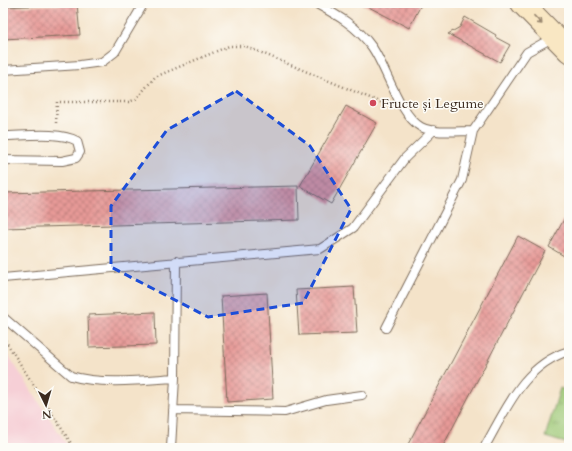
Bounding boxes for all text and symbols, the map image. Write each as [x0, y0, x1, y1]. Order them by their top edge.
one-way arrow [534, 15, 543, 25]
place label: Fructe și Legume [381, 94, 484, 113]
marker: Fructe și Legume [368, 98, 378, 108]
north arrow [26, 385, 66, 425]
text: N [41, 407, 52, 422]

